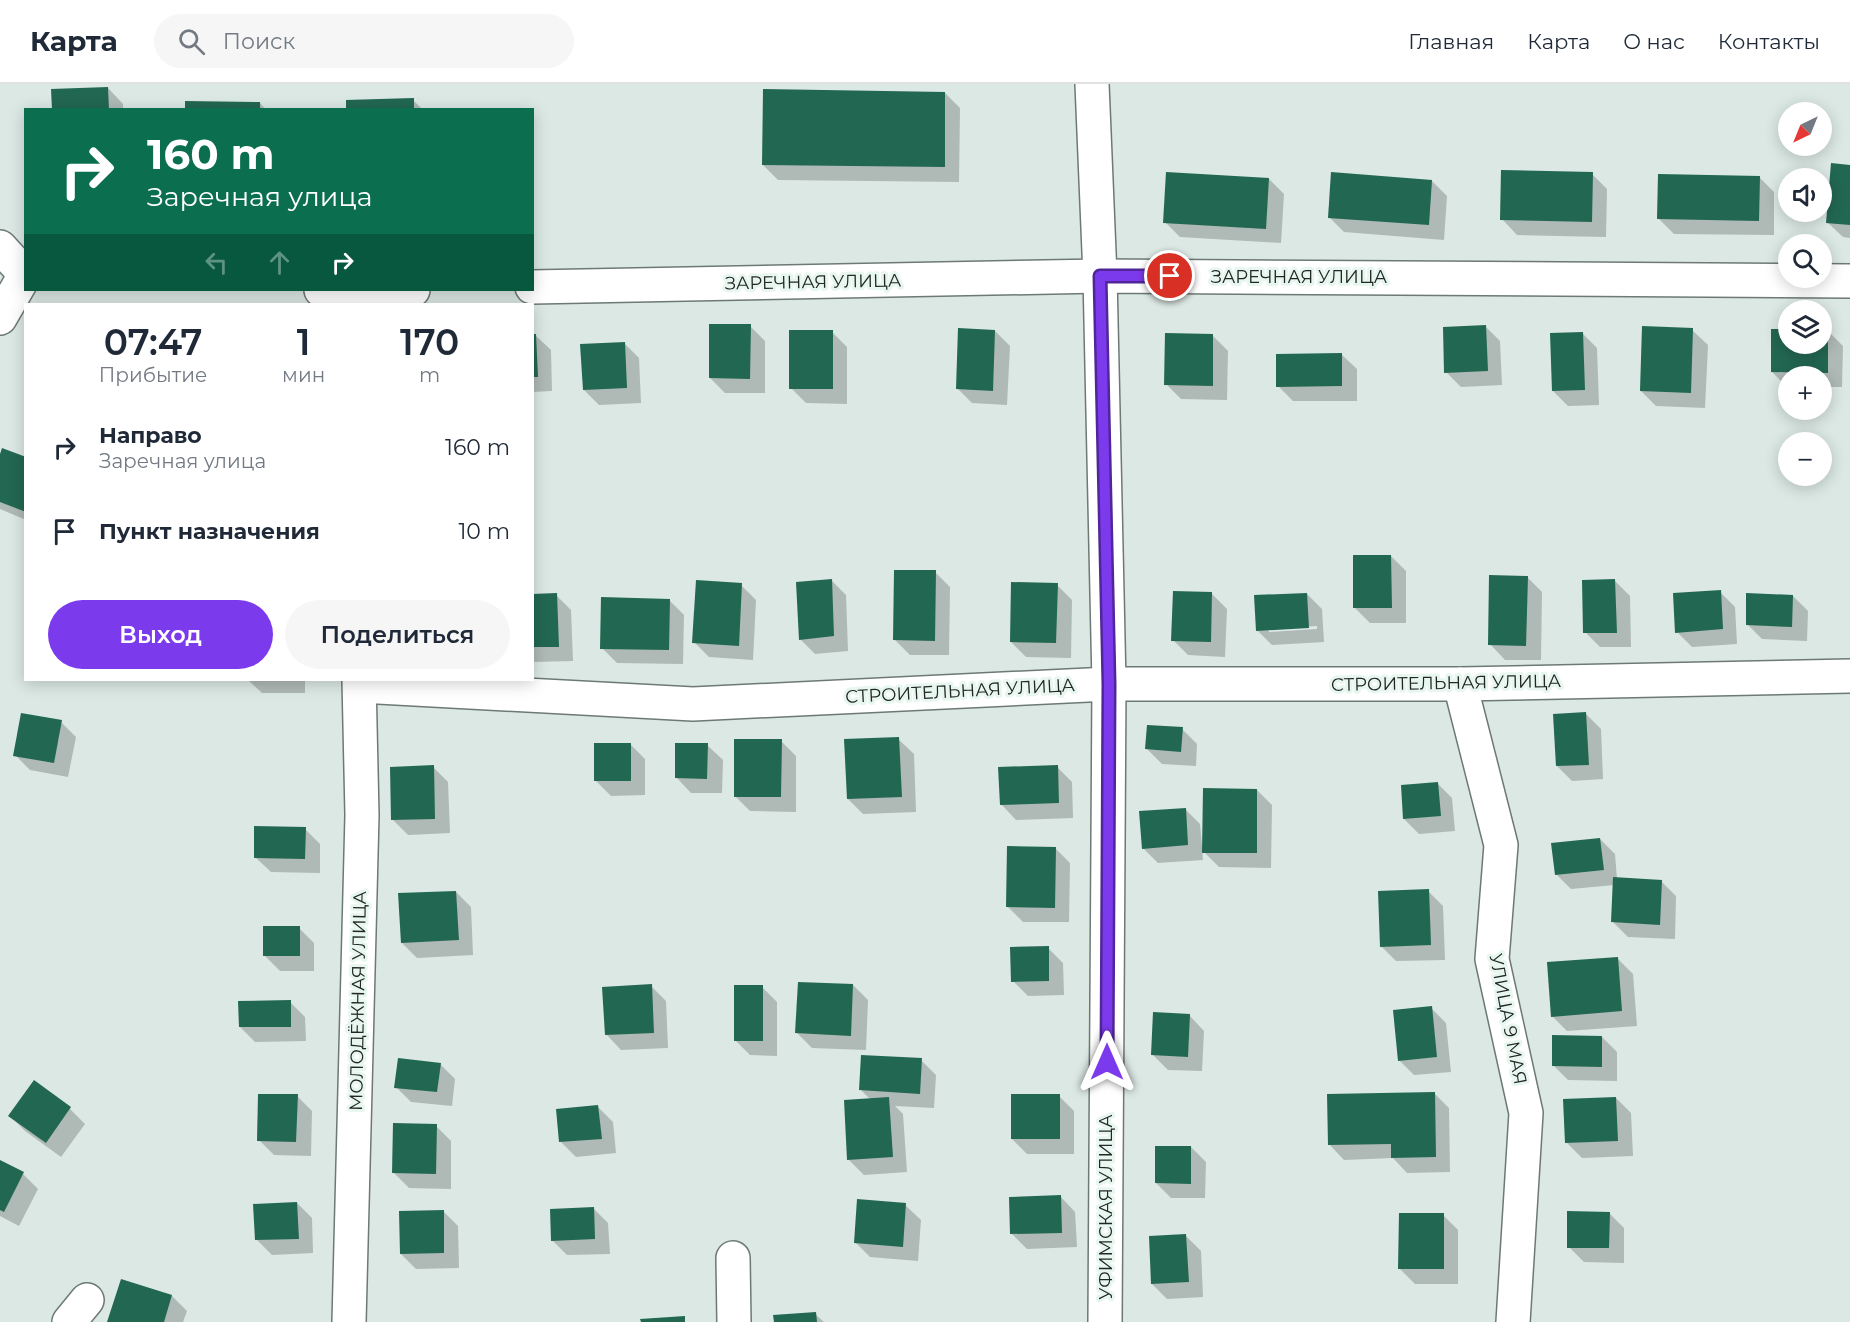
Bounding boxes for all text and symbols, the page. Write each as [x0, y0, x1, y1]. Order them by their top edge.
search box [154, 14, 574, 68]
text: Карта [30, 24, 118, 58]
icon: search [175, 25, 208, 58]
text: Поиск [223, 28, 295, 55]
text: Главная [1408, 29, 1494, 54]
text: Карта [1527, 29, 1590, 54]
text: О нас [1623, 29, 1685, 54]
text: Контакты [1718, 29, 1820, 54]
north arrow [1778, 102, 1832, 156]
map controls [1778, 102, 1832, 486]
text: 160 m [147, 128, 275, 180]
icon: right [48, 132, 126, 210]
button: sound [1778, 168, 1832, 222]
text: Заречная улица [147, 180, 373, 213]
button: search [1778, 234, 1832, 288]
icon: left [200, 246, 233, 279]
icon: ahead [263, 246, 296, 279]
icon: right [326, 246, 359, 279]
pin [1144, 250, 1195, 301]
icon: arrive [1153, 259, 1186, 292]
street label: ЗАРЕЧНАЯ УЛИЦА [1211, 266, 1388, 288]
street label: ЗАРЕЧНАЯ УЛИЦА [725, 269, 902, 295]
button: layers [1778, 300, 1832, 354]
text: 07:47 [104, 320, 202, 364]
text: 1 [297, 320, 311, 364]
text: 170 [400, 320, 459, 364]
text: Прибытие [99, 363, 207, 387]
text: мин [282, 363, 325, 387]
text: m [419, 363, 440, 387]
button: + [1778, 366, 1832, 420]
text: Направо [99, 422, 202, 449]
icon: right [48, 431, 81, 464]
button: − [1778, 432, 1832, 486]
text: 160 m [445, 434, 510, 461]
text: Заречная улица [99, 449, 266, 473]
icon: arrive [48, 515, 81, 548]
text: Пункт назначения [99, 518, 320, 545]
text: 10 m [458, 518, 510, 545]
button: Выход [48, 600, 273, 669]
button: Поделиться [285, 600, 510, 669]
street label: СТРОИТЕЛЬНАЯ УЛИЦА [1331, 670, 1562, 696]
street label: СТРОИТЕЛЬНАЯ УЛИЦА [845, 674, 1076, 708]
street label: МОЛОДЁЖНАЯ УЛИЦА [345, 890, 371, 1111]
street label: УЛИЦА 9 МАЯ [1485, 952, 1531, 1086]
position arrow [1075, 1030, 1139, 1094]
street label: УФИМСКАЯ УЛИЦА [1095, 1114, 1117, 1300]

